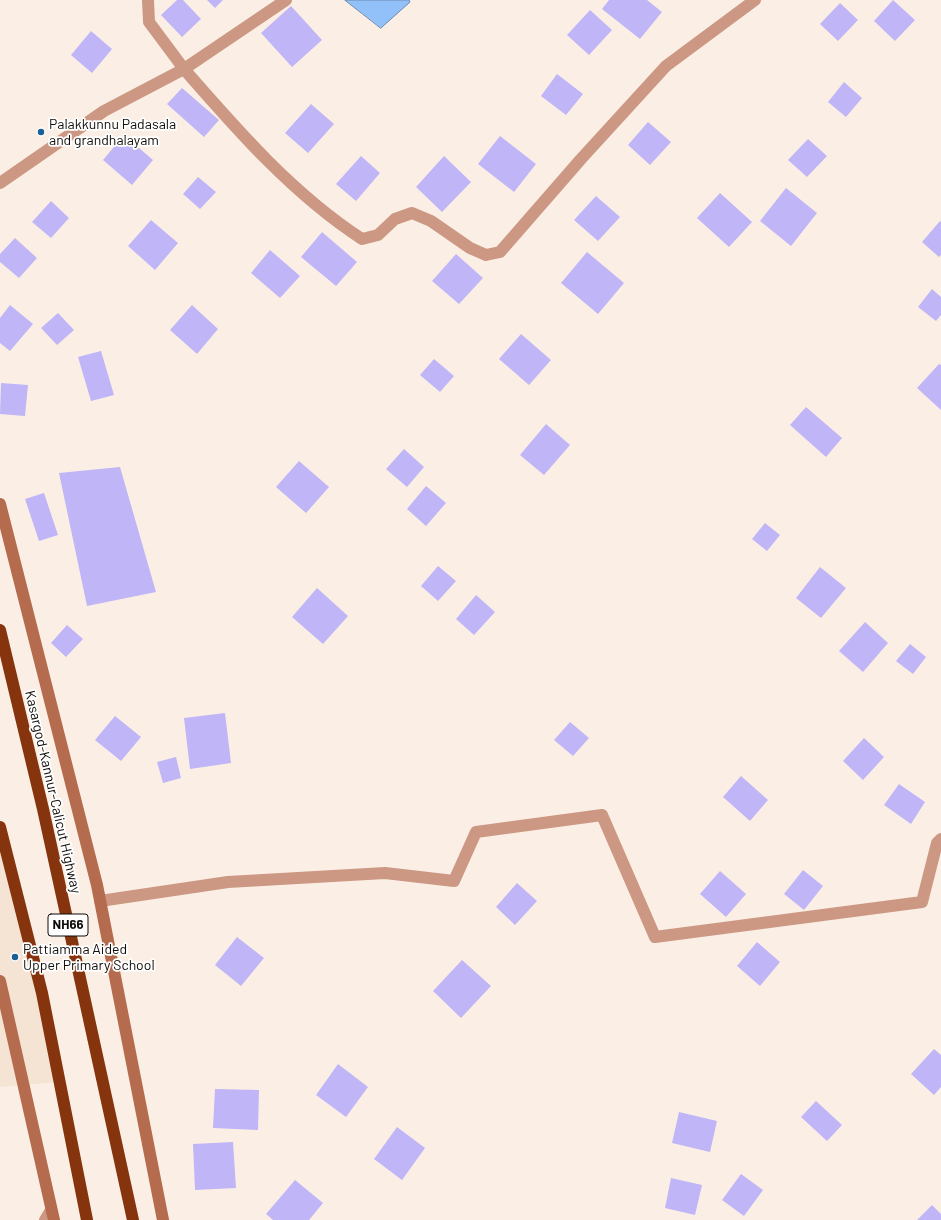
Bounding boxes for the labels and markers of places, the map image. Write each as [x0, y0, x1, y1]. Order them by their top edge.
place label: Palakkunnu Padasala and grandhalayam [49, 116, 176, 148]
marker: Palakkunnu Padasala and grandhalayam [36, 127, 46, 137]
place label: Pattiamma Aided Upper Primary School [23, 941, 155, 974]
marker: Pattiamma Aided Upper Primary School [10, 952, 20, 962]

